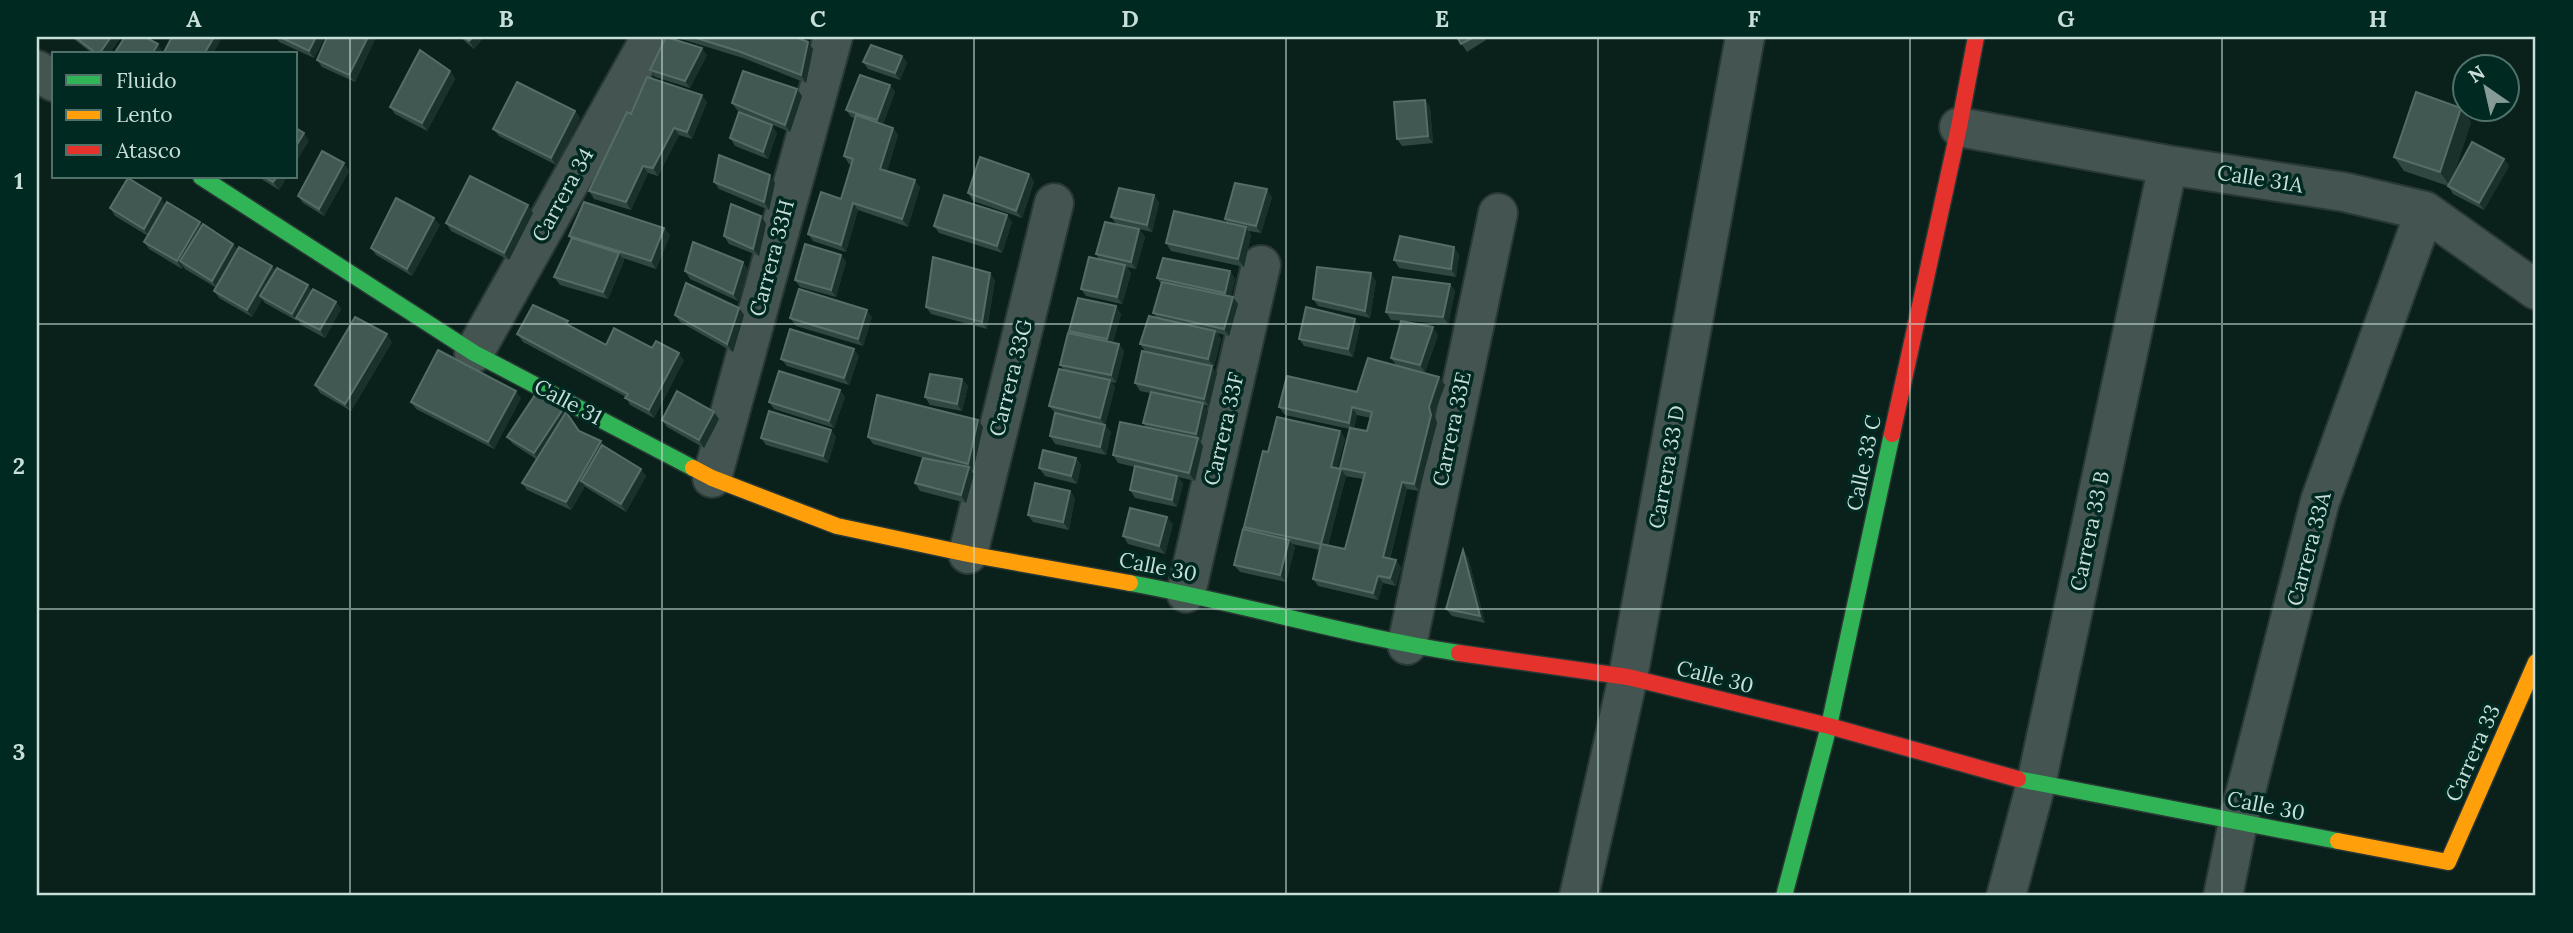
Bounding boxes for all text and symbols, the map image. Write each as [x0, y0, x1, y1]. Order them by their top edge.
text: A [186, 4, 202, 33]
text: B [498, 4, 514, 33]
text: C [810, 4, 826, 33]
text: D [1121, 4, 1139, 33]
text: E [1435, 4, 1449, 33]
text: F [1747, 4, 1761, 33]
text: G [2057, 4, 2075, 33]
text: H [2369, 4, 2387, 33]
legend [52, 52, 298, 178]
north arrow [2450, 52, 2520, 122]
text: N [2464, 60, 2490, 88]
text: Fluido [116, 67, 177, 94]
text: Lento [116, 101, 173, 128]
text: Atasco [115, 137, 181, 164]
street label: Carrera 34 [526, 143, 599, 246]
street label: Calle 31A [2215, 158, 2306, 199]
text: 1 [14, 166, 24, 195]
street label: Carrera 33H [743, 196, 800, 319]
street label: Carrera 33G [983, 317, 1038, 439]
street label: Carrera 33E [1426, 369, 1477, 489]
street label: Carrera 33F [1197, 370, 1250, 488]
street label: Calle 31 [530, 372, 607, 431]
street label: Carrera 33 D [1642, 403, 1691, 531]
street label: Calle 33 C [1840, 412, 1887, 513]
text: 2 [13, 451, 25, 480]
street label: Carrera 33 B [2064, 468, 2115, 593]
street label: Carrera 33A [2280, 488, 2337, 609]
street label: Calle 30 [1117, 546, 1199, 587]
street label: Calle 30 [1674, 654, 1757, 699]
street label: Carrera 33 [2439, 700, 2506, 806]
text: 3 [13, 737, 25, 766]
street label: Calle 30 [2225, 785, 2307, 826]

